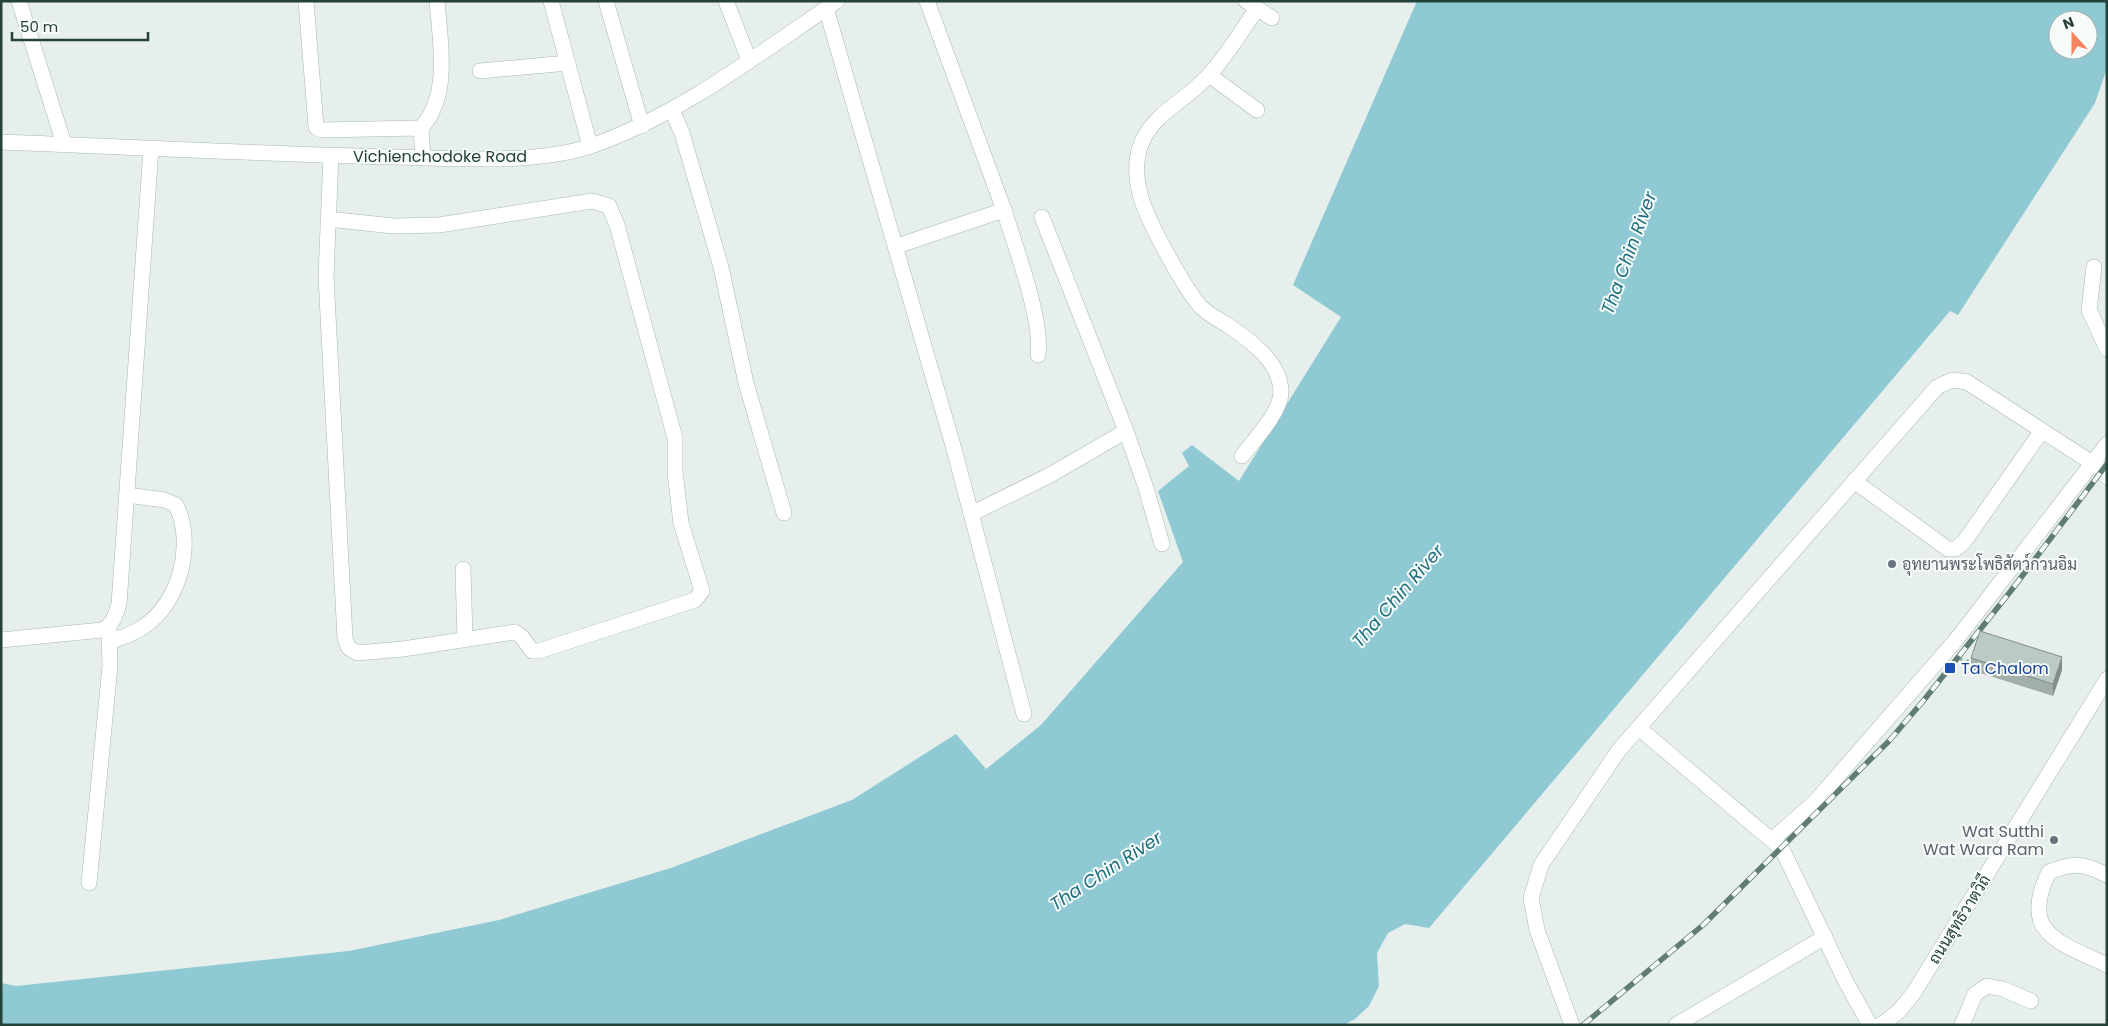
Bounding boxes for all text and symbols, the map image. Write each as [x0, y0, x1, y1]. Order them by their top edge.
scale bar [12, 10, 149, 42]
north arrow [2048, 10, 2098, 60]
text: N [2060, 12, 2077, 34]
text: 50 m [20, 16, 58, 37]
street label: Vichienchodoke Road [353, 145, 527, 168]
water label: Tha Chin River [1595, 187, 1663, 318]
water label: Tha Chin River [1346, 538, 1450, 653]
place label: อุทยานพระโพธิสัตว์กวนอิม [1902, 552, 2077, 576]
marker: อุทยานพระโพธิสัตว์กวนอิม [1886, 558, 1898, 570]
place label: Ta Chalom [1961, 657, 2049, 680]
marker: Ta Chalom [1943, 661, 1957, 675]
place label: Wat Sutthi Wat Wara Ram [1923, 820, 2044, 861]
water label: Tha Chin River [1045, 824, 1168, 916]
marker: Wat Sutthi Wat Wara Ram [2048, 834, 2060, 846]
street label: ถนนสุทธิวาตวิถี [1923, 870, 1996, 968]

